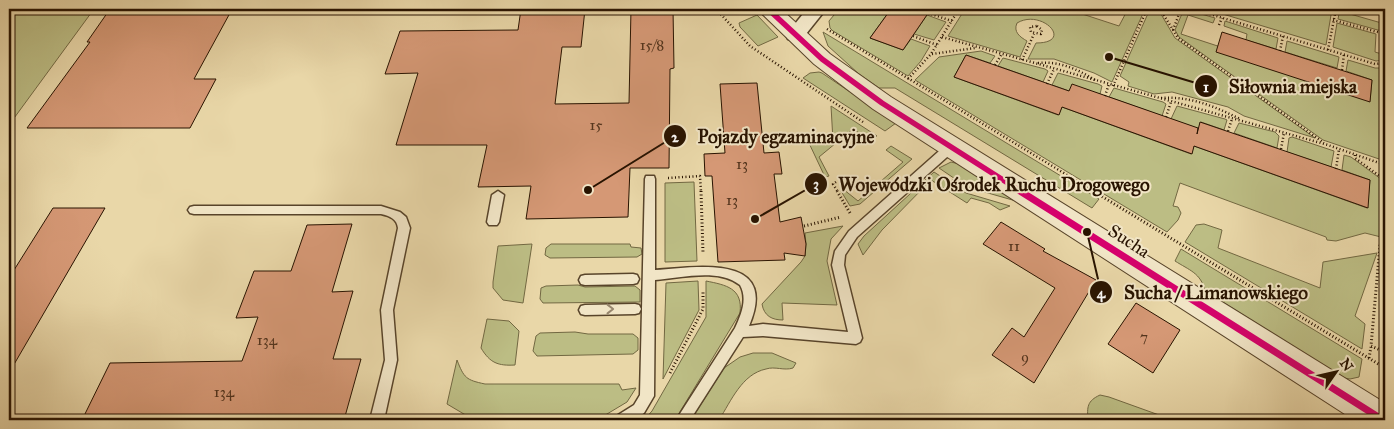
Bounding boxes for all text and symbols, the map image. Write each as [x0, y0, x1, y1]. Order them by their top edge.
house number: 15/8 [640, 36, 664, 54]
callout: Siłownia miejska [1194, 69, 1367, 103]
text: Siłownia miejska [1229, 75, 1358, 99]
text: 1 [1203, 78, 1209, 96]
house number: 15 [590, 116, 602, 134]
callout: Pojazdy egzaminacyjne [663, 119, 885, 153]
text: Pojazdy egzaminacyjne [698, 125, 874, 149]
text: 2 [671, 128, 679, 146]
house number: 13 [736, 155, 748, 173]
callout: Wojewódzki Ośrodek Ruchu Drogowego [804, 167, 1160, 201]
text: Wojewódzki Ośrodek Ruchu Drogowego [838, 173, 1150, 197]
text: 3 [813, 175, 819, 194]
house number: 13 [726, 191, 738, 209]
street label: Sucha [1104, 219, 1154, 263]
house number: 11 [1008, 237, 1020, 255]
callout: Sucha / Limanowskiego [1089, 275, 1317, 309]
text: Sucha / Limanowskiego [1124, 281, 1308, 305]
text: 4 [1097, 284, 1106, 303]
one-way arrow [606, 304, 614, 314]
house number: 7 [1140, 328, 1148, 346]
house number: 134 [257, 331, 278, 349]
north arrow [1312, 346, 1362, 396]
house number: 9 [1021, 348, 1029, 366]
text: N [1336, 355, 1357, 375]
house number: 134 [214, 383, 235, 401]

